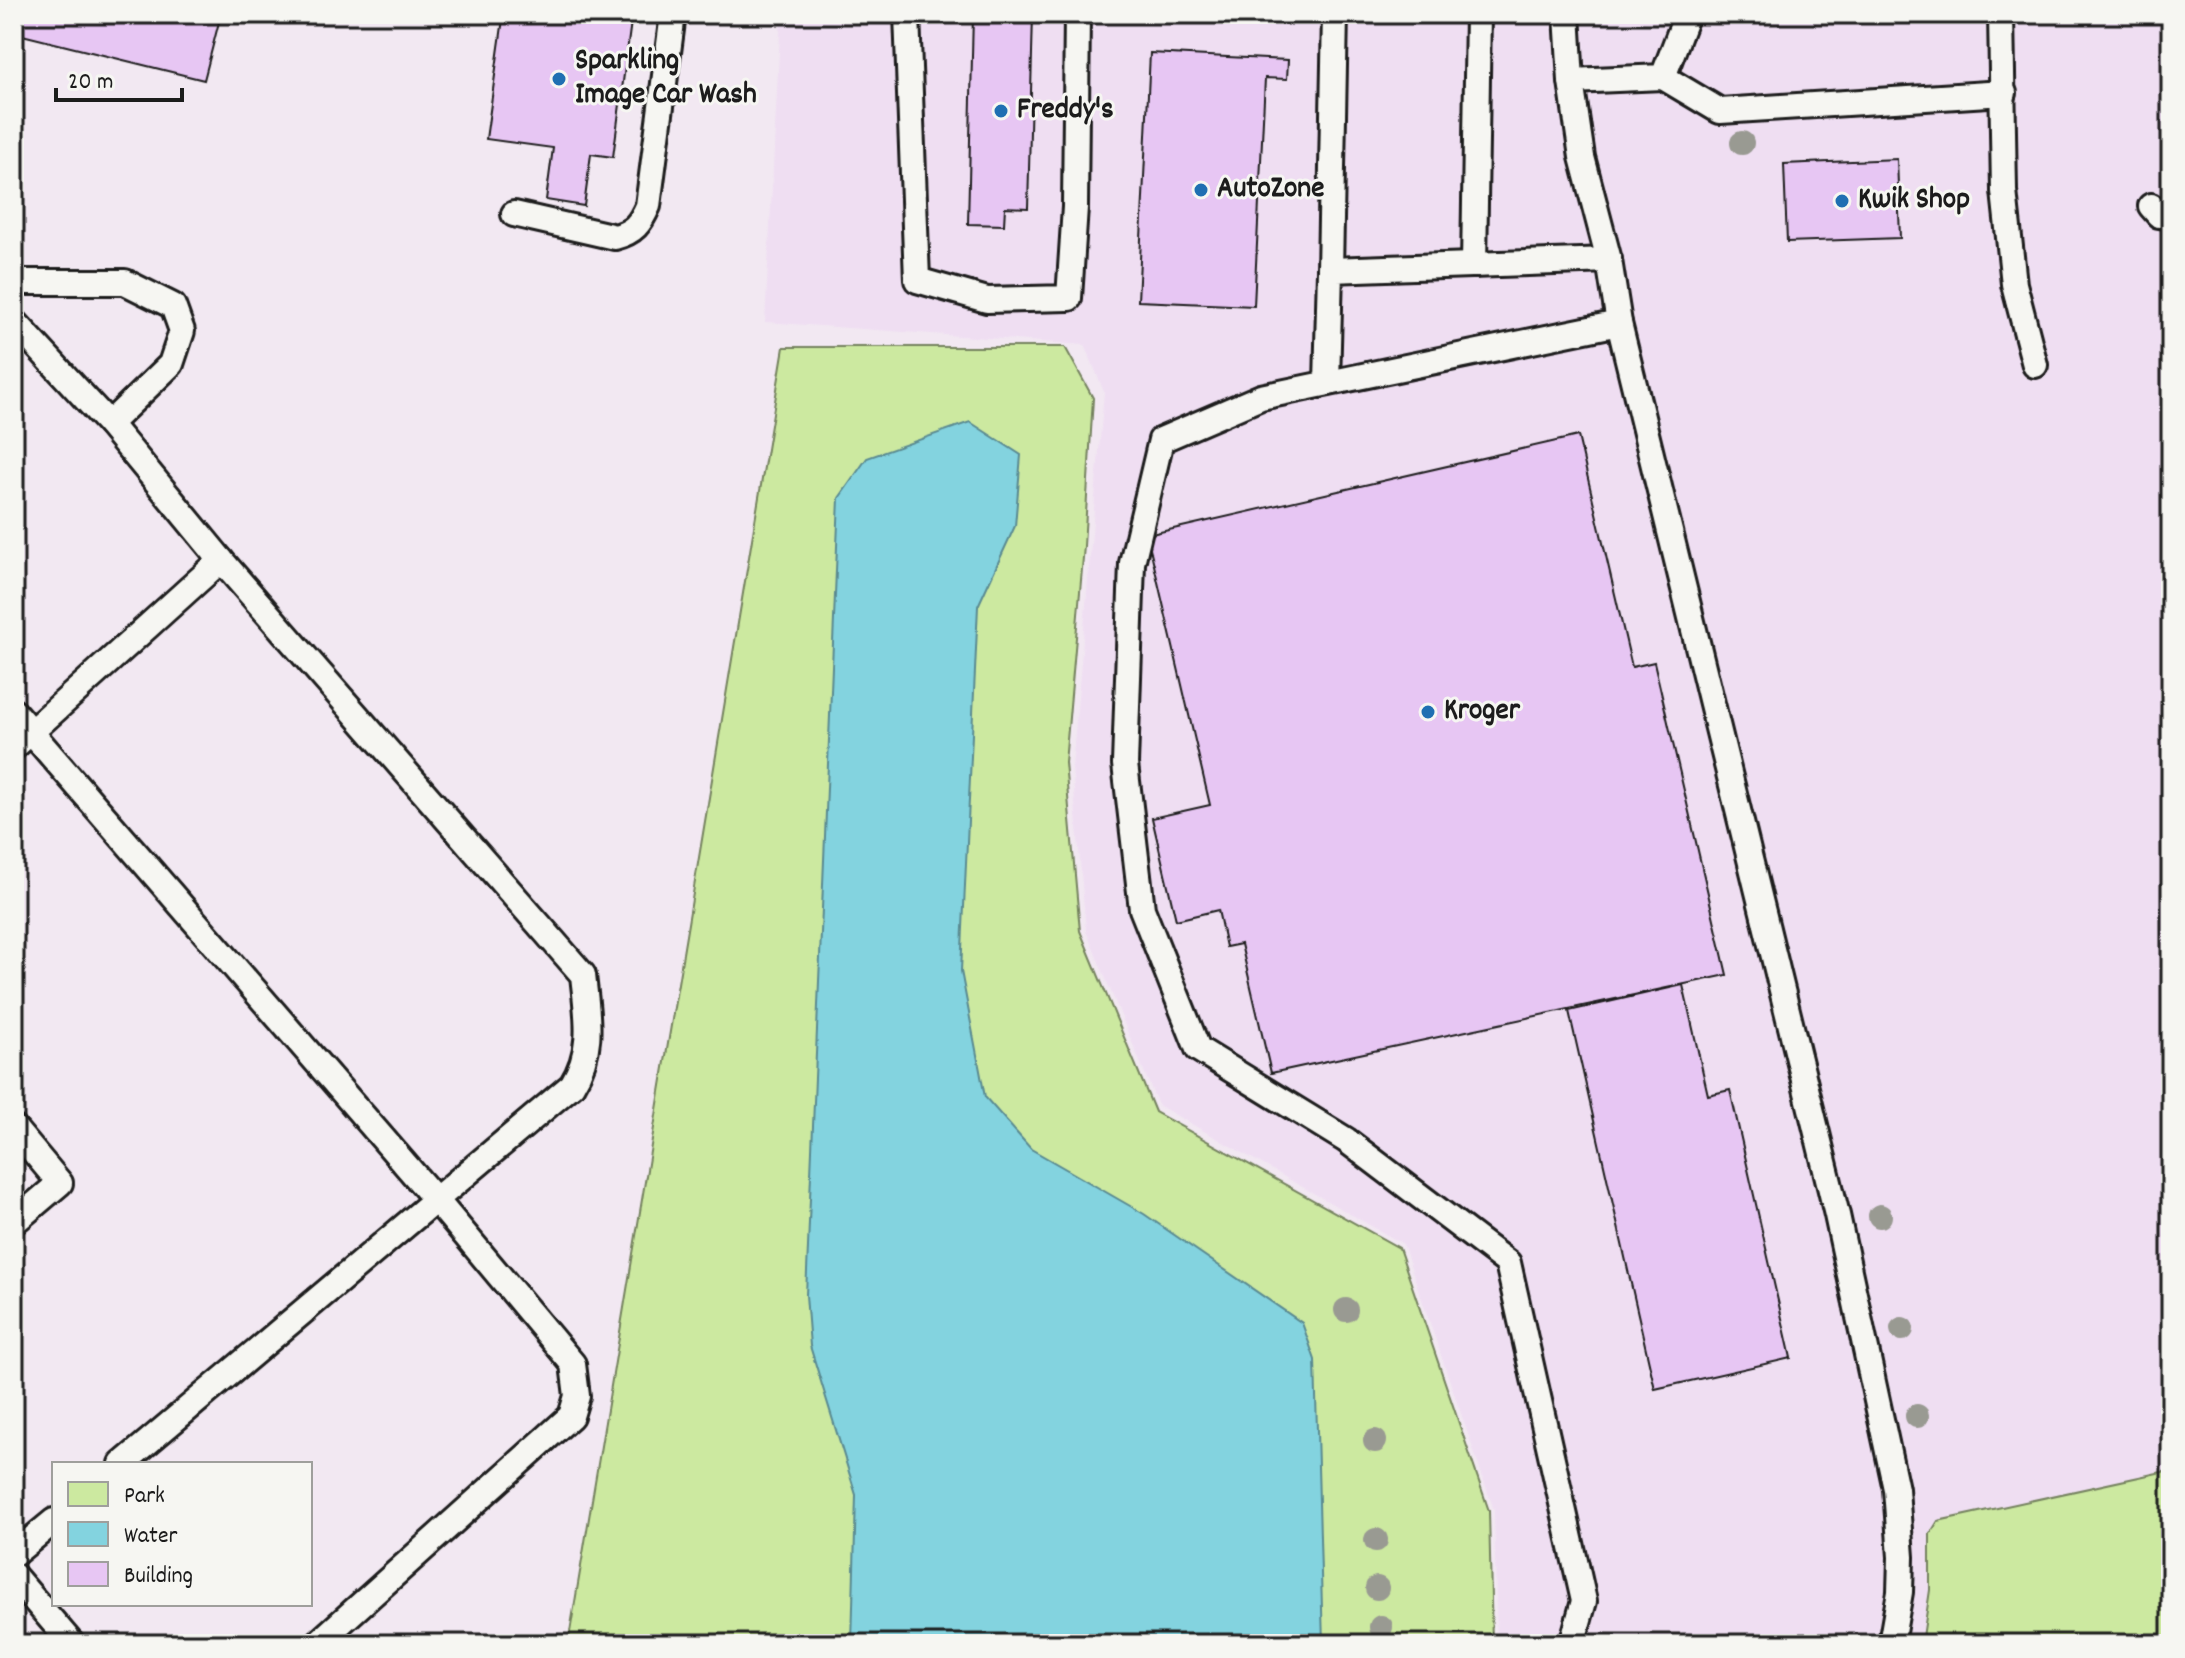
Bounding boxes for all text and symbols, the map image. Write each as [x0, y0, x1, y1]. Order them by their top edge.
place label: Sparkling Image Car Wash [575, 41, 757, 118]
scale bar [56, 52, 182, 102]
text: 20 m [68, 66, 114, 100]
marker: Sparkling Image Car Wash [550, 70, 568, 88]
place label: Freddy's [1017, 90, 1114, 133]
marker: Freddy's [992, 102, 1010, 120]
place label: AutoZone [1217, 169, 1324, 212]
place label: Kwik Shop [1858, 180, 1970, 223]
marker: AutoZone [1192, 181, 1210, 199]
marker: Kwik Shop [1833, 192, 1851, 210]
place label: Kroger [1444, 691, 1521, 734]
marker: Kroger [1419, 703, 1437, 721]
legend [52, 1462, 312, 1606]
text: Park [124, 1480, 165, 1514]
text: Water [124, 1520, 177, 1554]
text: Building [124, 1560, 193, 1594]

